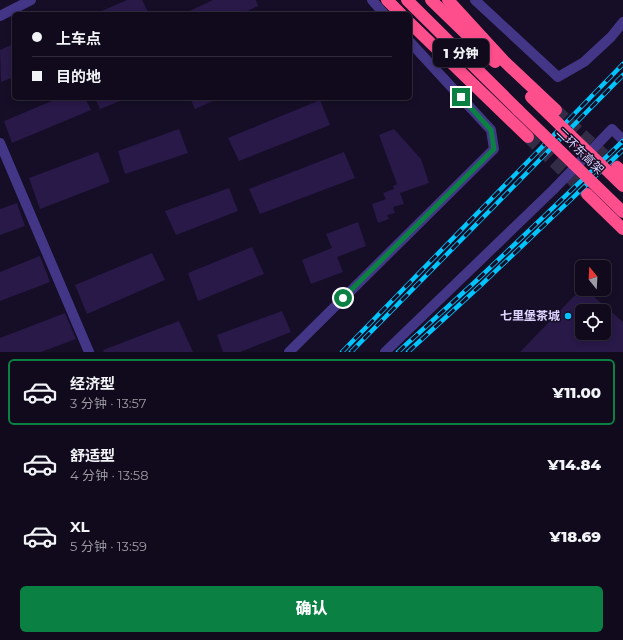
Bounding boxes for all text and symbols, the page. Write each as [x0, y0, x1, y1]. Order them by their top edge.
text: 上车点 [56, 29, 101, 48]
callout: 1 分钟 [433, 39, 489, 67]
text: 1 分钟 [443, 45, 479, 61]
text: 目的地 [56, 67, 101, 86]
route end [452, 88, 470, 106]
street label: 二环东高架 [554, 124, 607, 177]
north arrow [575, 260, 611, 296]
map controls [575, 260, 611, 340]
route start [334, 289, 352, 307]
button: locate [575, 304, 611, 340]
place label: 七里堡茶城 [500, 308, 560, 323]
marker: 七里堡茶城 [563, 311, 573, 321]
icon: car [22, 374, 58, 410]
text: 经济型 [70, 374, 115, 393]
text: ¥11.00 [553, 383, 601, 402]
text: 3 分钟 · 13:57 [70, 395, 146, 411]
icon: car [22, 446, 58, 482]
text: 舒适型 [70, 446, 115, 465]
text: ¥14.84 [547, 455, 601, 474]
text: 4 分钟 · 13:58 [70, 467, 149, 483]
text: XL [70, 517, 89, 536]
icon: car [22, 518, 58, 554]
text: ¥18.69 [549, 527, 601, 546]
text: 5 分钟 · 13:59 [70, 538, 147, 554]
button: 确认 [20, 586, 603, 632]

